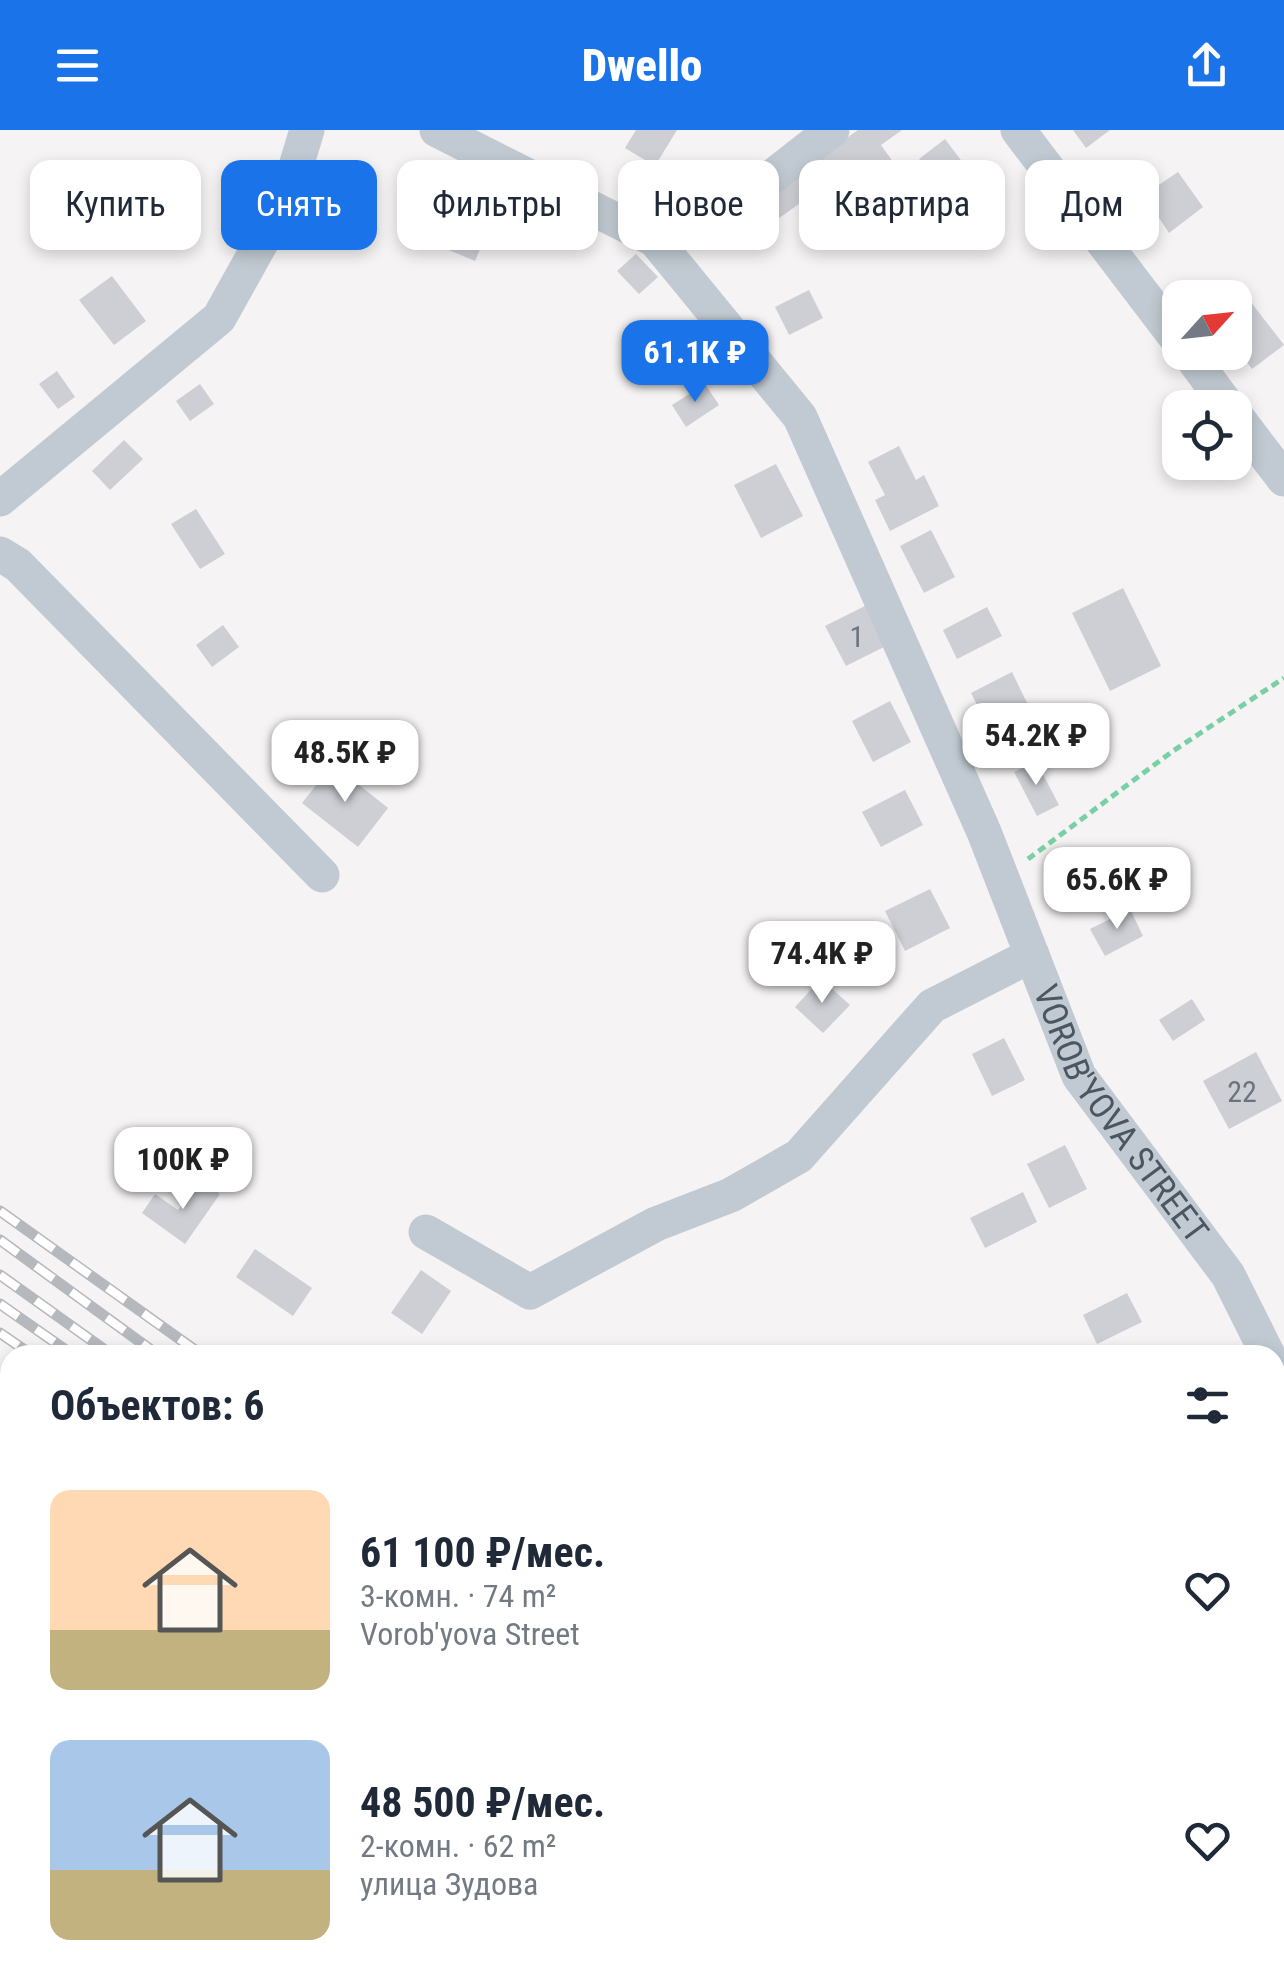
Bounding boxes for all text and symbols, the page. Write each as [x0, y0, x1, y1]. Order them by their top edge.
icon: menu [50, 38, 105, 93]
icon: share [1179, 38, 1234, 93]
text: Dwello [582, 39, 702, 92]
chip: Купить [30, 160, 201, 250]
chip: Снять [221, 160, 377, 250]
chip: Фильтры [397, 160, 598, 250]
chip: Новое [618, 160, 779, 250]
chip: Квартира [799, 160, 1005, 250]
chip: Дом [1025, 160, 1159, 250]
north arrow [1162, 280, 1252, 370]
map controls [1162, 280, 1252, 480]
pin: 61.1K ₽ [603, 320, 787, 405]
text: 61.1K ₽ [644, 333, 746, 371]
button: locate [1162, 390, 1252, 480]
house number: 1 [850, 619, 864, 654]
pin: 54.2K ₽ [944, 703, 1128, 788]
text: 54.2K ₽ [985, 716, 1087, 754]
pin: 48.5K ₽ [253, 720, 437, 805]
text: 48.5K ₽ [294, 733, 396, 771]
pin: 65.6K ₽ [1025, 847, 1209, 932]
text: 65.6K ₽ [1066, 860, 1168, 898]
pin: 74.4K ₽ [730, 921, 914, 1006]
text: 74.4K ₽ [771, 934, 873, 972]
street label: VOROB'YOVA STREET [1025, 979, 1217, 1250]
house number: 22 [1227, 1074, 1257, 1109]
pin: 100K ₽ [102, 1127, 264, 1212]
text: 100K ₽ [136, 1140, 230, 1178]
icon: filters [1180, 1378, 1235, 1433]
text: Объектов: 6 [50, 1381, 264, 1430]
text: 61 100 ₽/мес. [360, 1528, 605, 1577]
icon: home [130, 1530, 250, 1650]
icon: heart [1180, 1563, 1235, 1618]
text: 3-комн. · 74 m² [360, 1577, 556, 1615]
text: Vorob'yova Street [360, 1615, 580, 1653]
text: 48 500 ₽/мес. [360, 1778, 605, 1827]
icon: home [130, 1780, 250, 1900]
icon: heart [1180, 1813, 1235, 1868]
text: 2-комн. · 62 m² [360, 1827, 556, 1865]
text: улица Зудова [360, 1865, 538, 1903]

